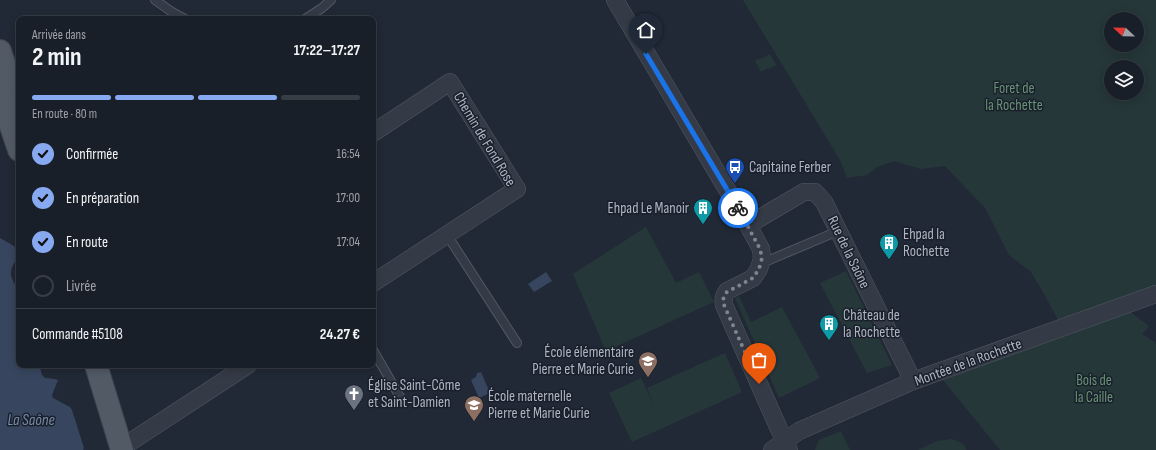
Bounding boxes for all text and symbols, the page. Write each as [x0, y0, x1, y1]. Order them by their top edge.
north arrow [1104, 12, 1144, 52]
map controls [1104, 12, 1144, 100]
pin [629, 13, 663, 54]
icon: home [635, 19, 657, 41]
text: Arrivée dans [32, 27, 86, 43]
text: 17:22–17:27 [294, 41, 360, 60]
text: 2 min [32, 42, 82, 73]
button: layers [1104, 60, 1144, 100]
park label: Foret de la Rochette [985, 79, 1043, 115]
street label: Chemin de Fond Rose [449, 89, 520, 190]
text: En route · 80 m [32, 106, 97, 122]
icon: check [32, 143, 54, 165]
text: Confirmée [66, 145, 118, 164]
text: 16:54 [337, 146, 360, 162]
bus stop icon: Capitaine Ferber [724, 156, 746, 184]
place label: Capitaine Ferber [749, 158, 832, 177]
icon: check [32, 187, 54, 209]
courier [718, 188, 758, 228]
text: En préparation [66, 189, 139, 208]
text: 17:00 [336, 190, 360, 206]
building icon: Ehpad Le Manoir [692, 197, 714, 225]
icon: bike [727, 197, 749, 219]
place label: Ehpad Le Manoir [608, 199, 690, 218]
street label: Rue de la Saône [823, 213, 874, 291]
place label: Ehpad la Rochette [903, 225, 949, 261]
icon: check [32, 231, 54, 253]
building icon: Ehpad la Rochette [878, 232, 900, 260]
text: En route [66, 233, 108, 252]
text: 17:04 [337, 234, 360, 250]
text: Livrée [66, 277, 96, 296]
place label: Château de la Rochette [843, 306, 900, 342]
building icon: Château de la Rochette [818, 313, 840, 341]
text: Commande #5108 [32, 325, 123, 344]
text: 24.27 € [320, 325, 360, 344]
street label: Montée de la Rochette [912, 334, 1024, 391]
place label: École élémentaire Pierre et Marie Curie [532, 343, 634, 379]
pin [742, 343, 776, 384]
icon: bag [748, 349, 770, 371]
school or university icon: École élémentaire Pierre et Marie Curie [637, 350, 659, 378]
park label: Bois de la Caille [1075, 371, 1113, 407]
place label: Église Saint-Côme et Saint-Damien [368, 376, 460, 412]
church icon: Église Saint-Côme et Saint-Damien [343, 383, 365, 411]
place label: École maternelle Pierre et Marie Curie [488, 387, 590, 423]
school or university icon: École maternelle Pierre et Marie Curie [463, 394, 485, 422]
water label: La Saône [7, 411, 55, 430]

